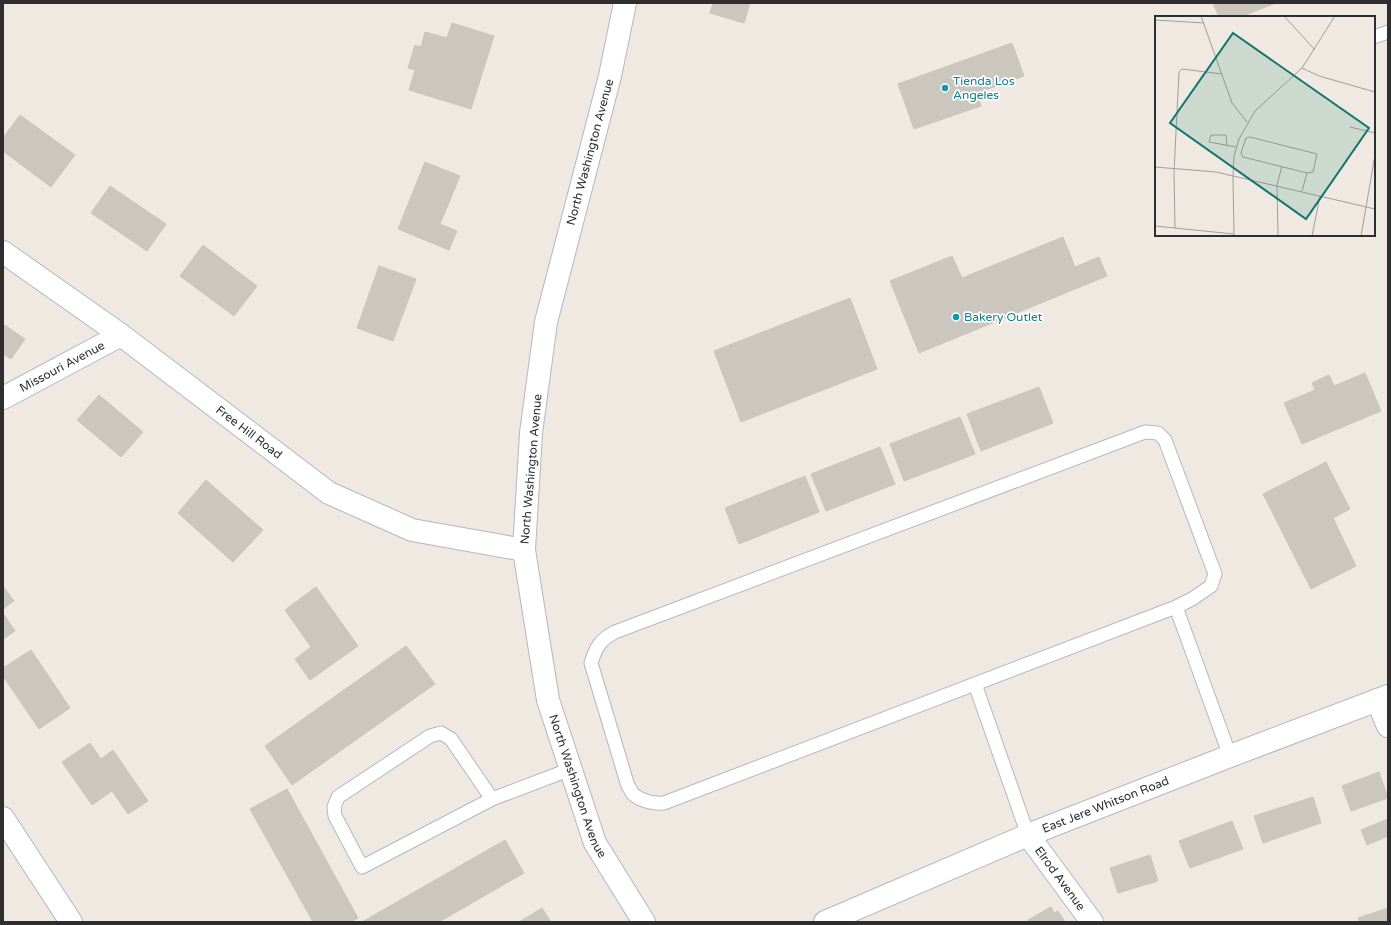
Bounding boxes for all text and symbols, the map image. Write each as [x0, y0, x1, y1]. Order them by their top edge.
inset map [1155, 16, 1375, 236]
place label: Tienda Los Angeles [953, 74, 1015, 102]
street label: North Washington Avenue [564, 77, 616, 227]
marker: Tienda Los Angeles [940, 83, 950, 93]
place label: Bakery Outlet [964, 310, 1043, 324]
marker: Bakery Outlet [951, 312, 961, 322]
street label: Missouri Avenue [17, 338, 107, 395]
street label: North Washington Avenue [517, 393, 545, 545]
street label: Free Hill Road [213, 403, 285, 462]
street label: North Washington Avenue [546, 713, 610, 861]
street label: East Jere Whitson Road [1040, 774, 1171, 836]
street label: Elrod Avenue [1032, 844, 1088, 913]

